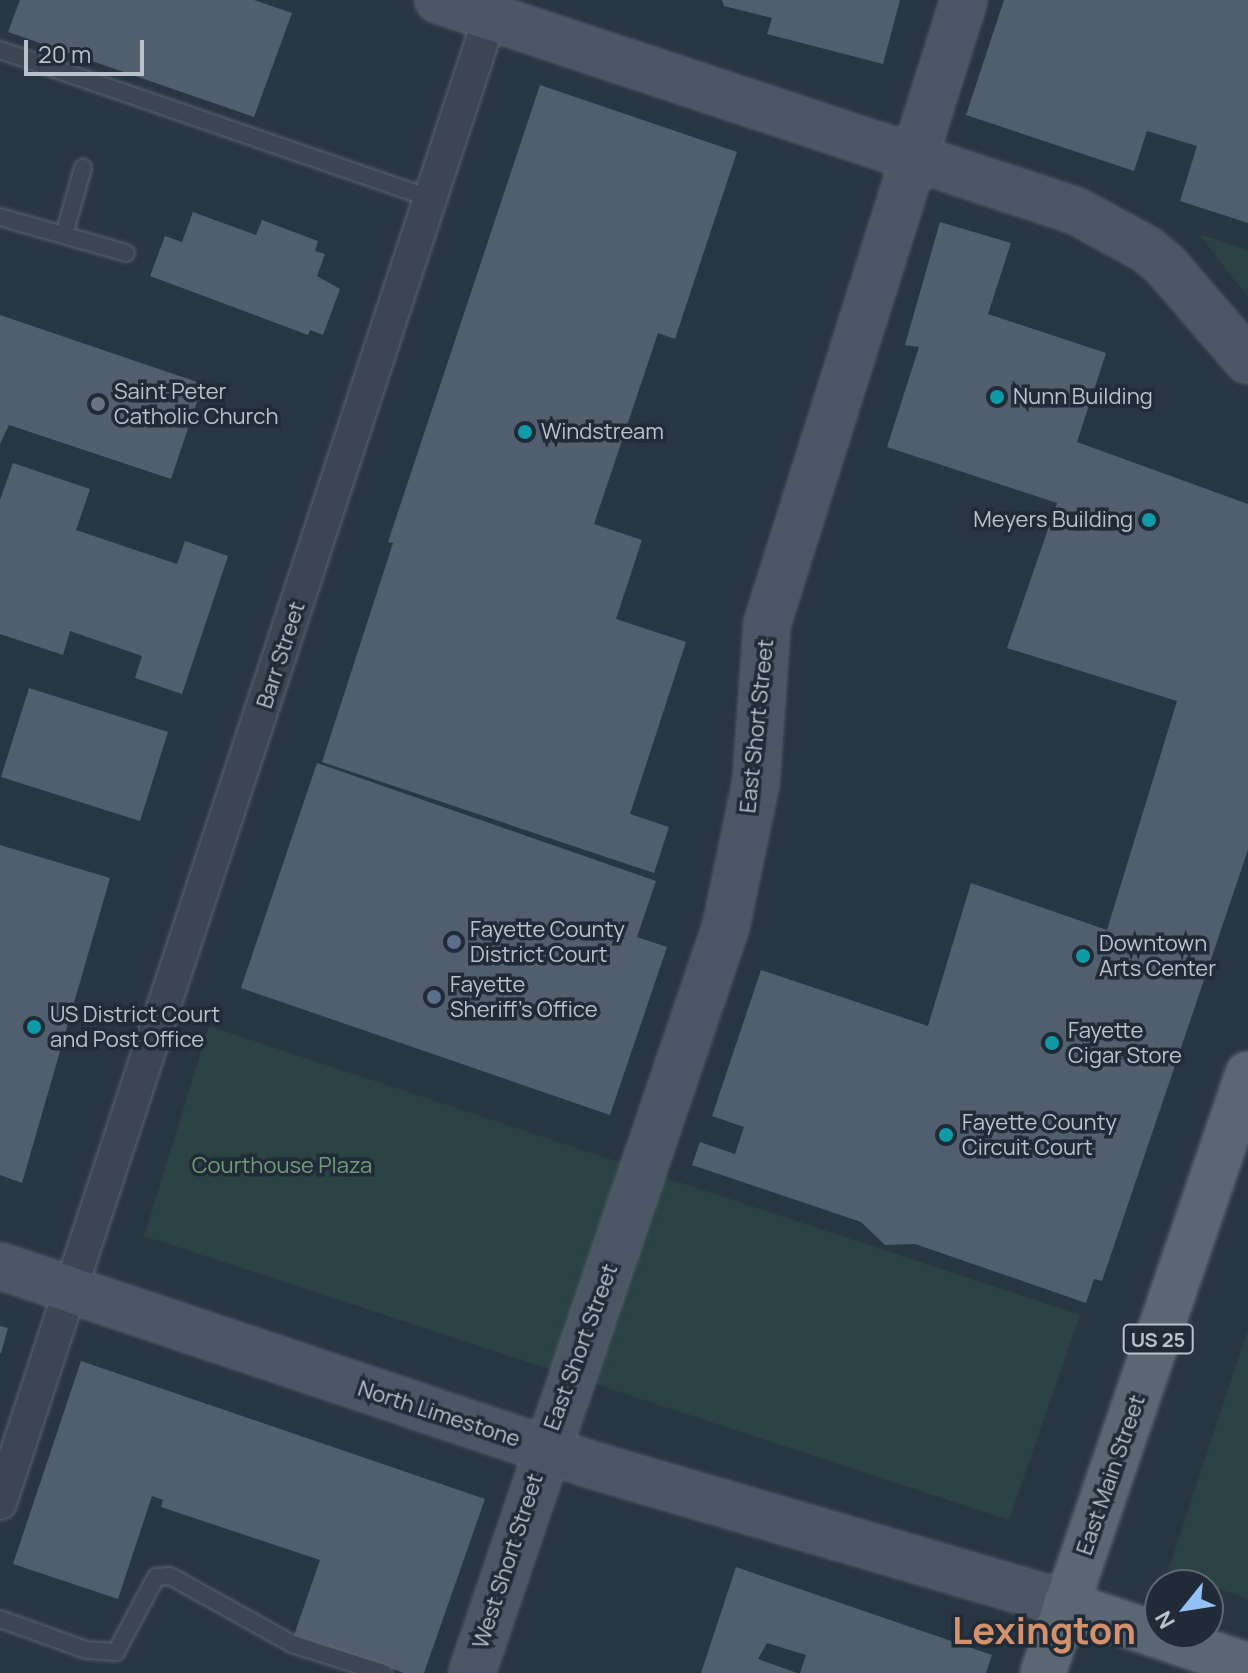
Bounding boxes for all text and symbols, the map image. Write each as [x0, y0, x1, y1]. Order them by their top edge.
scale bar [28, 24, 148, 74]
text: 20 m [38, 37, 91, 70]
place label: Saint Peter Catholic Church [114, 378, 279, 430]
place label: Nunn Building [1013, 384, 1153, 410]
marker: Nunn Building [988, 388, 1006, 406]
marker: Saint Peter Catholic Church [89, 395, 107, 413]
place label: Windstream [541, 419, 664, 445]
marker: Windstream [516, 423, 534, 441]
place label: Meyers Building [973, 507, 1133, 533]
marker: Meyers Building [1140, 511, 1158, 529]
street label: Barr Street [251, 598, 311, 712]
street label: East Short Street [735, 638, 779, 814]
place label: Fayette County District Court [470, 916, 625, 968]
place label: Downtown Arts Center [1099, 930, 1216, 982]
marker: Fayette County District Court [445, 933, 463, 951]
marker: Downtown Arts Center [1074, 947, 1092, 965]
place label: Fayette Sheriff's Office [450, 971, 597, 1022]
marker: Fayette Sheriff's Office [425, 988, 443, 1006]
place label: US District Court and Post Office [50, 1001, 220, 1052]
place label: Fayette Cigar Store [1068, 1017, 1182, 1068]
marker: US District Court and Post Office [25, 1018, 43, 1036]
marker: Fayette Cigar Store [1043, 1034, 1061, 1052]
place label: Fayette County Circuit Court [962, 1109, 1117, 1160]
marker: Fayette County Circuit Court [937, 1126, 955, 1144]
park label: Courthouse Plaza [192, 1153, 372, 1179]
street label: East Short Street [539, 1260, 623, 1434]
road number: US 25 [1122, 1323, 1194, 1355]
street label: North Limestone [355, 1375, 523, 1453]
street label: East Main Street [1071, 1392, 1151, 1558]
street label: West Short Street [467, 1470, 549, 1652]
north arrow [1144, 1569, 1224, 1649]
text: N [1148, 1606, 1182, 1634]
district label: Lexington [952, 1607, 1136, 1653]

